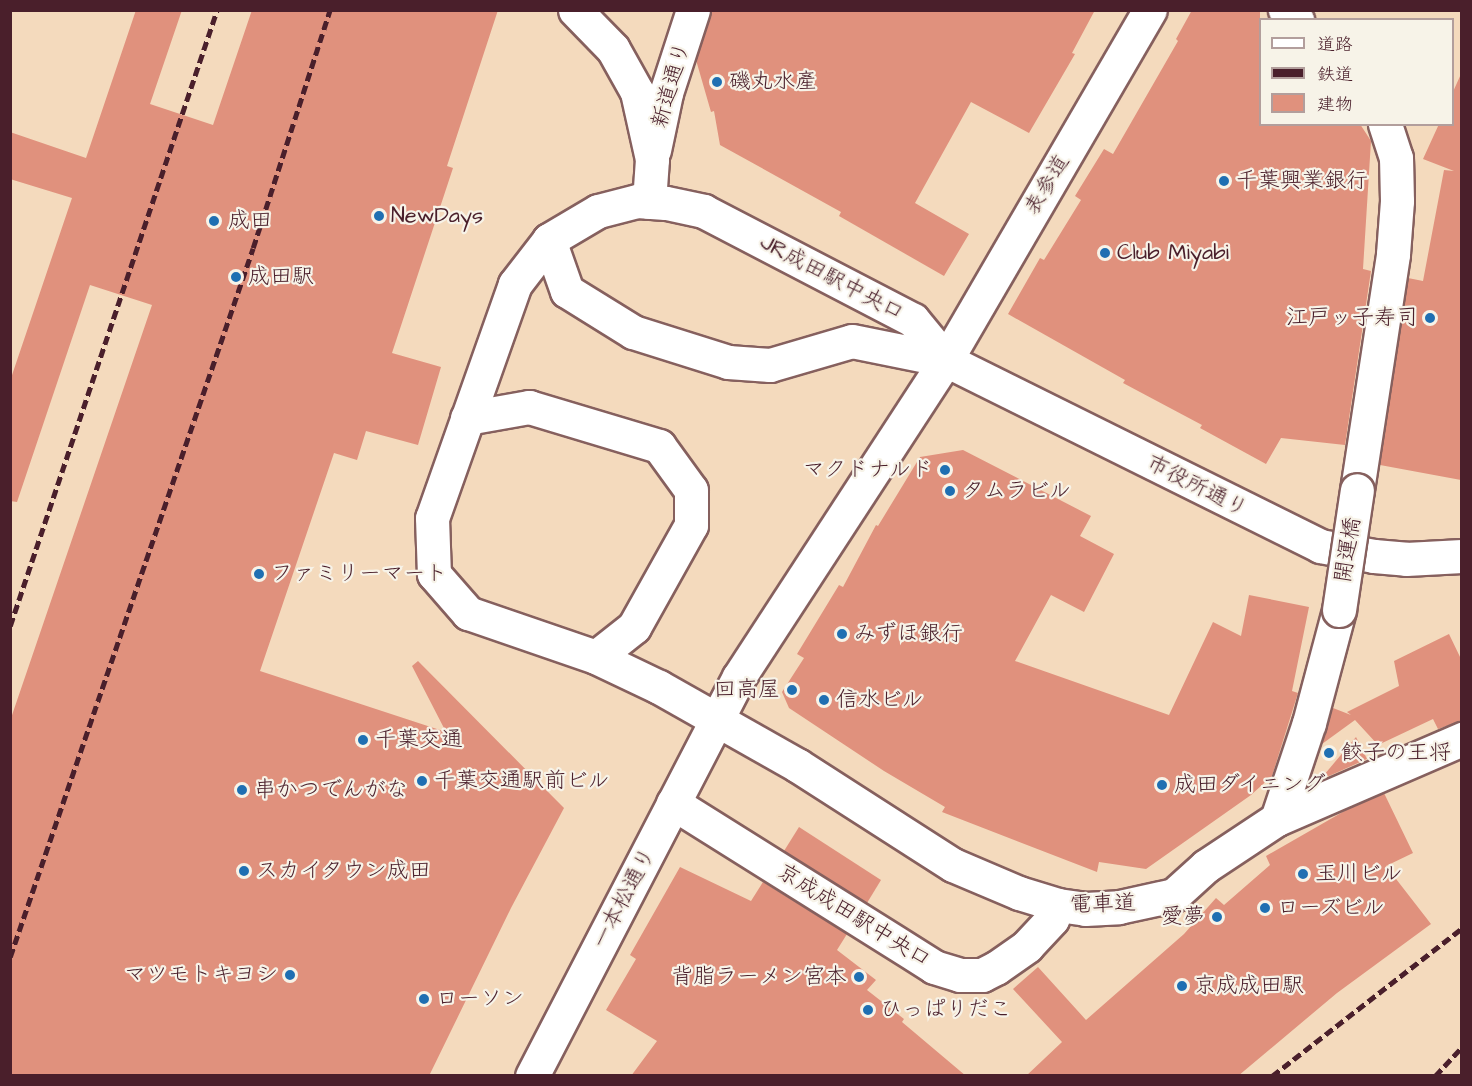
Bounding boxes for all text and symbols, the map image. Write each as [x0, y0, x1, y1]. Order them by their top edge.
legend [1259, 18, 1454, 126]
text: 道路 [1317, 32, 1353, 57]
street label: 新道通り [646, 39, 696, 131]
text: 鉄道 [1317, 62, 1353, 87]
place label: 磯丸水產 [729, 69, 817, 95]
marker: 磯丸水產 [710, 75, 724, 89]
text: 建物 [1317, 92, 1353, 117]
street label: 表参道 [1019, 150, 1075, 220]
place label: 千葉興業銀行 [1236, 168, 1368, 194]
marker: 千葉興業銀行 [1217, 174, 1231, 188]
place label: NewDays [391, 203, 483, 229]
place label: 成田 [228, 208, 272, 234]
marker: NewDays [372, 209, 386, 223]
marker: 成田 [205, 212, 223, 230]
street label: JR成田駅中央口 [755, 229, 909, 327]
place label: Club Miyabi [1117, 240, 1229, 266]
marker: Club Miyabi [1098, 246, 1112, 260]
place label: 成田駅 [248, 264, 314, 290]
marker: 成田駅 [229, 270, 243, 284]
place label: 江戸ッ子寿司 [1286, 305, 1418, 331]
marker: 江戸ッ子寿司 [1423, 311, 1437, 325]
street label: 市役所通り [1142, 449, 1252, 523]
place label: マクドナルド [801, 457, 933, 483]
marker: マクドナルド [938, 463, 952, 477]
place label: タムラビル [962, 478, 1072, 504]
marker: タムラビル [943, 484, 957, 498]
street label: 開運橋 [1330, 515, 1366, 585]
place label: ファミリーマート [271, 561, 447, 587]
marker: ファミリーマート [252, 567, 266, 581]
place label: みずほ銀行 [854, 621, 964, 647]
marker: みずほ銀行 [835, 627, 849, 641]
place label: 回高屋 [714, 677, 780, 703]
marker: 回高屋 [785, 683, 799, 697]
place label: 信水ビル [836, 687, 924, 713]
marker: 信水ビル [817, 693, 831, 707]
place label: 千葉交通 [375, 727, 463, 753]
marker: 千葉交通 [356, 733, 370, 747]
place label: 餃子の王将 [1341, 740, 1451, 766]
marker: 餃子の王将 [1322, 746, 1336, 760]
place label: 千葉交通駅前ビル [434, 768, 610, 794]
place label: 成田ダイニング [1174, 772, 1328, 798]
marker: 千葉交通駅前ビル [415, 774, 429, 788]
place label: 串かつでんがな [254, 777, 408, 803]
marker: 成田ダイニング [1155, 778, 1169, 792]
marker: 串かつでんがな [235, 783, 249, 797]
street label: 一本松通り [587, 843, 661, 953]
place label: スカイタウン成田 [256, 858, 432, 884]
street label: 京成成田駅中央口 [772, 858, 936, 974]
place label: 玉川ビル [1315, 861, 1403, 887]
marker: スカイタウン成田 [237, 864, 251, 878]
marker: 玉川ビル [1296, 867, 1310, 881]
street label: 電車道 [1070, 890, 1136, 918]
place label: ローズビル [1277, 895, 1387, 921]
marker: ローズビル [1258, 901, 1272, 915]
place label: 愛夢 [1161, 904, 1205, 930]
marker: 愛夢 [1210, 910, 1224, 924]
place label: マツモトキヨシ [124, 962, 278, 988]
place label: 背脂ラーメン宮本 [671, 964, 847, 990]
marker: マツモトキヨシ [283, 968, 297, 982]
marker: 背脂ラーメン宮本 [852, 970, 866, 984]
place label: 京成成田駅 [1194, 973, 1304, 999]
marker: 京成成田駅 [1175, 979, 1189, 993]
place label: ローソン [436, 986, 524, 1012]
marker: ローソン [417, 992, 431, 1006]
place label: ひっぱりだこ [880, 997, 1012, 1023]
marker: ひっぱりだこ [861, 1003, 875, 1017]

